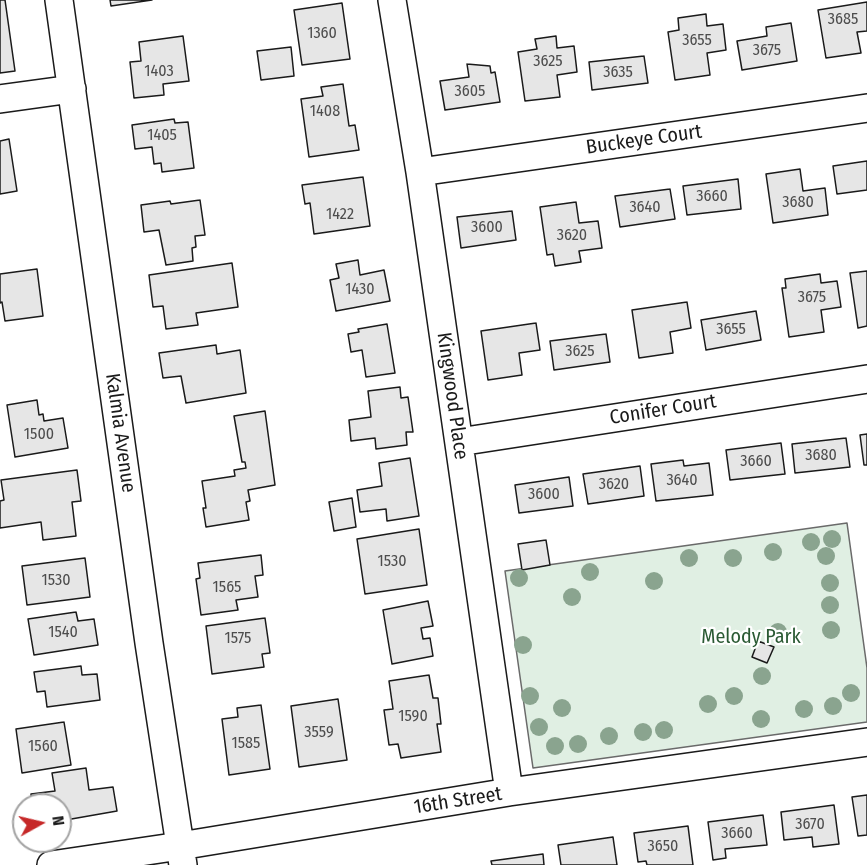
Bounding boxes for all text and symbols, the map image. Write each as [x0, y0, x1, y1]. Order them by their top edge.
house number: 3685 [828, 10, 858, 30]
house number: 1360 [307, 24, 337, 44]
house number: 3655 [682, 31, 712, 51]
house number: 3675 [753, 41, 781, 61]
house number: 3625 [533, 52, 563, 72]
house number: 1403 [144, 62, 174, 82]
house number: 3635 [603, 63, 633, 83]
house number: 3605 [455, 82, 485, 102]
house number: 1408 [310, 102, 340, 122]
street label: Buckeye Court [585, 120, 703, 160]
house number: 1405 [147, 126, 177, 146]
house number: 3660 [696, 187, 728, 207]
house number: 3680 [782, 193, 814, 213]
house number: 3640 [629, 198, 661, 218]
house number: 1422 [326, 205, 354, 225]
house number: 3600 [471, 218, 503, 238]
house number: 3620 [557, 226, 587, 246]
house number: 1430 [345, 280, 375, 300]
house number: 3675 [798, 288, 826, 308]
house number: 3655 [716, 320, 746, 340]
street label: Kingwood Place [431, 331, 473, 461]
house number: 3625 [565, 342, 595, 362]
street label: Kalmia Avenue [100, 372, 140, 494]
street label: Conifer Court [608, 390, 718, 430]
house number: 1500 [24, 425, 54, 445]
house number: 3680 [805, 446, 837, 466]
house number: 3660 [740, 452, 772, 472]
house number: 3640 [666, 471, 698, 491]
house number: 3620 [599, 475, 629, 495]
house number: 3600 [528, 485, 560, 505]
house number: 1530 [377, 552, 407, 572]
house number: 1530 [41, 571, 71, 591]
house number: 1565 [213, 578, 241, 598]
house number: 1540 [48, 623, 78, 643]
park label: Melody Park [701, 625, 801, 649]
house number: 1575 [225, 629, 251, 649]
house number: 1590 [398, 707, 428, 727]
house number: 3559 [304, 723, 334, 743]
house number: 1585 [232, 734, 260, 754]
house number: 1560 [28, 737, 58, 757]
street label: 16th Street [412, 782, 504, 820]
north arrow [12, 793, 72, 853]
text: N [48, 815, 68, 827]
house number: 3670 [795, 815, 825, 835]
house number: 3660 [721, 824, 753, 844]
house number: 3650 [648, 837, 678, 857]

